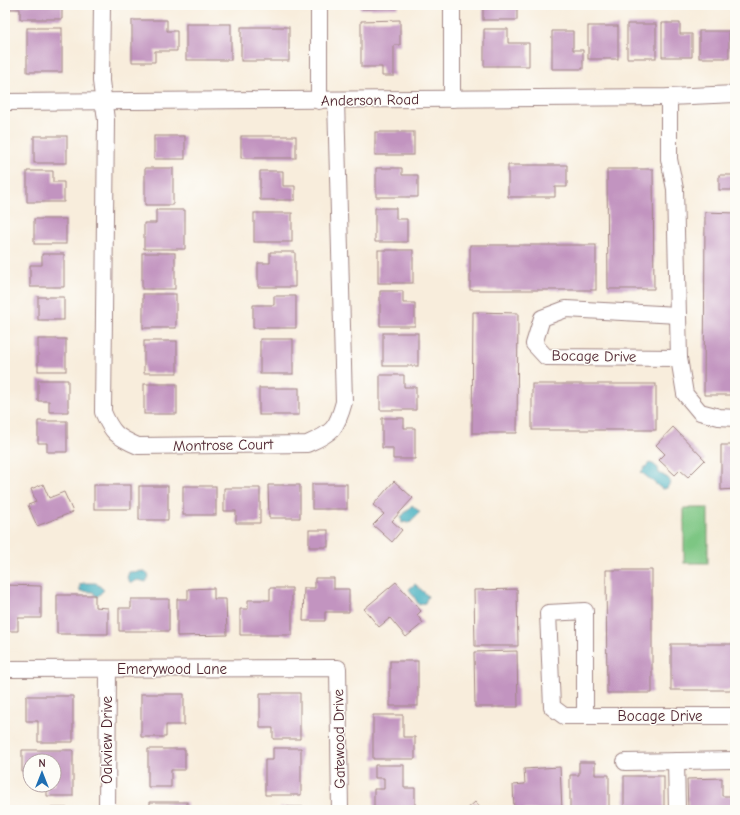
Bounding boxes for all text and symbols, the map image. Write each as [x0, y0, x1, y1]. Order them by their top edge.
street label: Anderson Road [321, 90, 419, 110]
street label: Bocage Drive [551, 346, 637, 366]
street label: Montrose Court [173, 435, 274, 455]
street label: Emerywood Lane [117, 660, 227, 678]
street label: Gatewood Drive [329, 689, 349, 789]
street label: Oakview Drive [98, 695, 116, 784]
street label: Bocage Drive [618, 707, 703, 725]
north arrow [22, 753, 62, 793]
text: N [38, 757, 46, 770]

